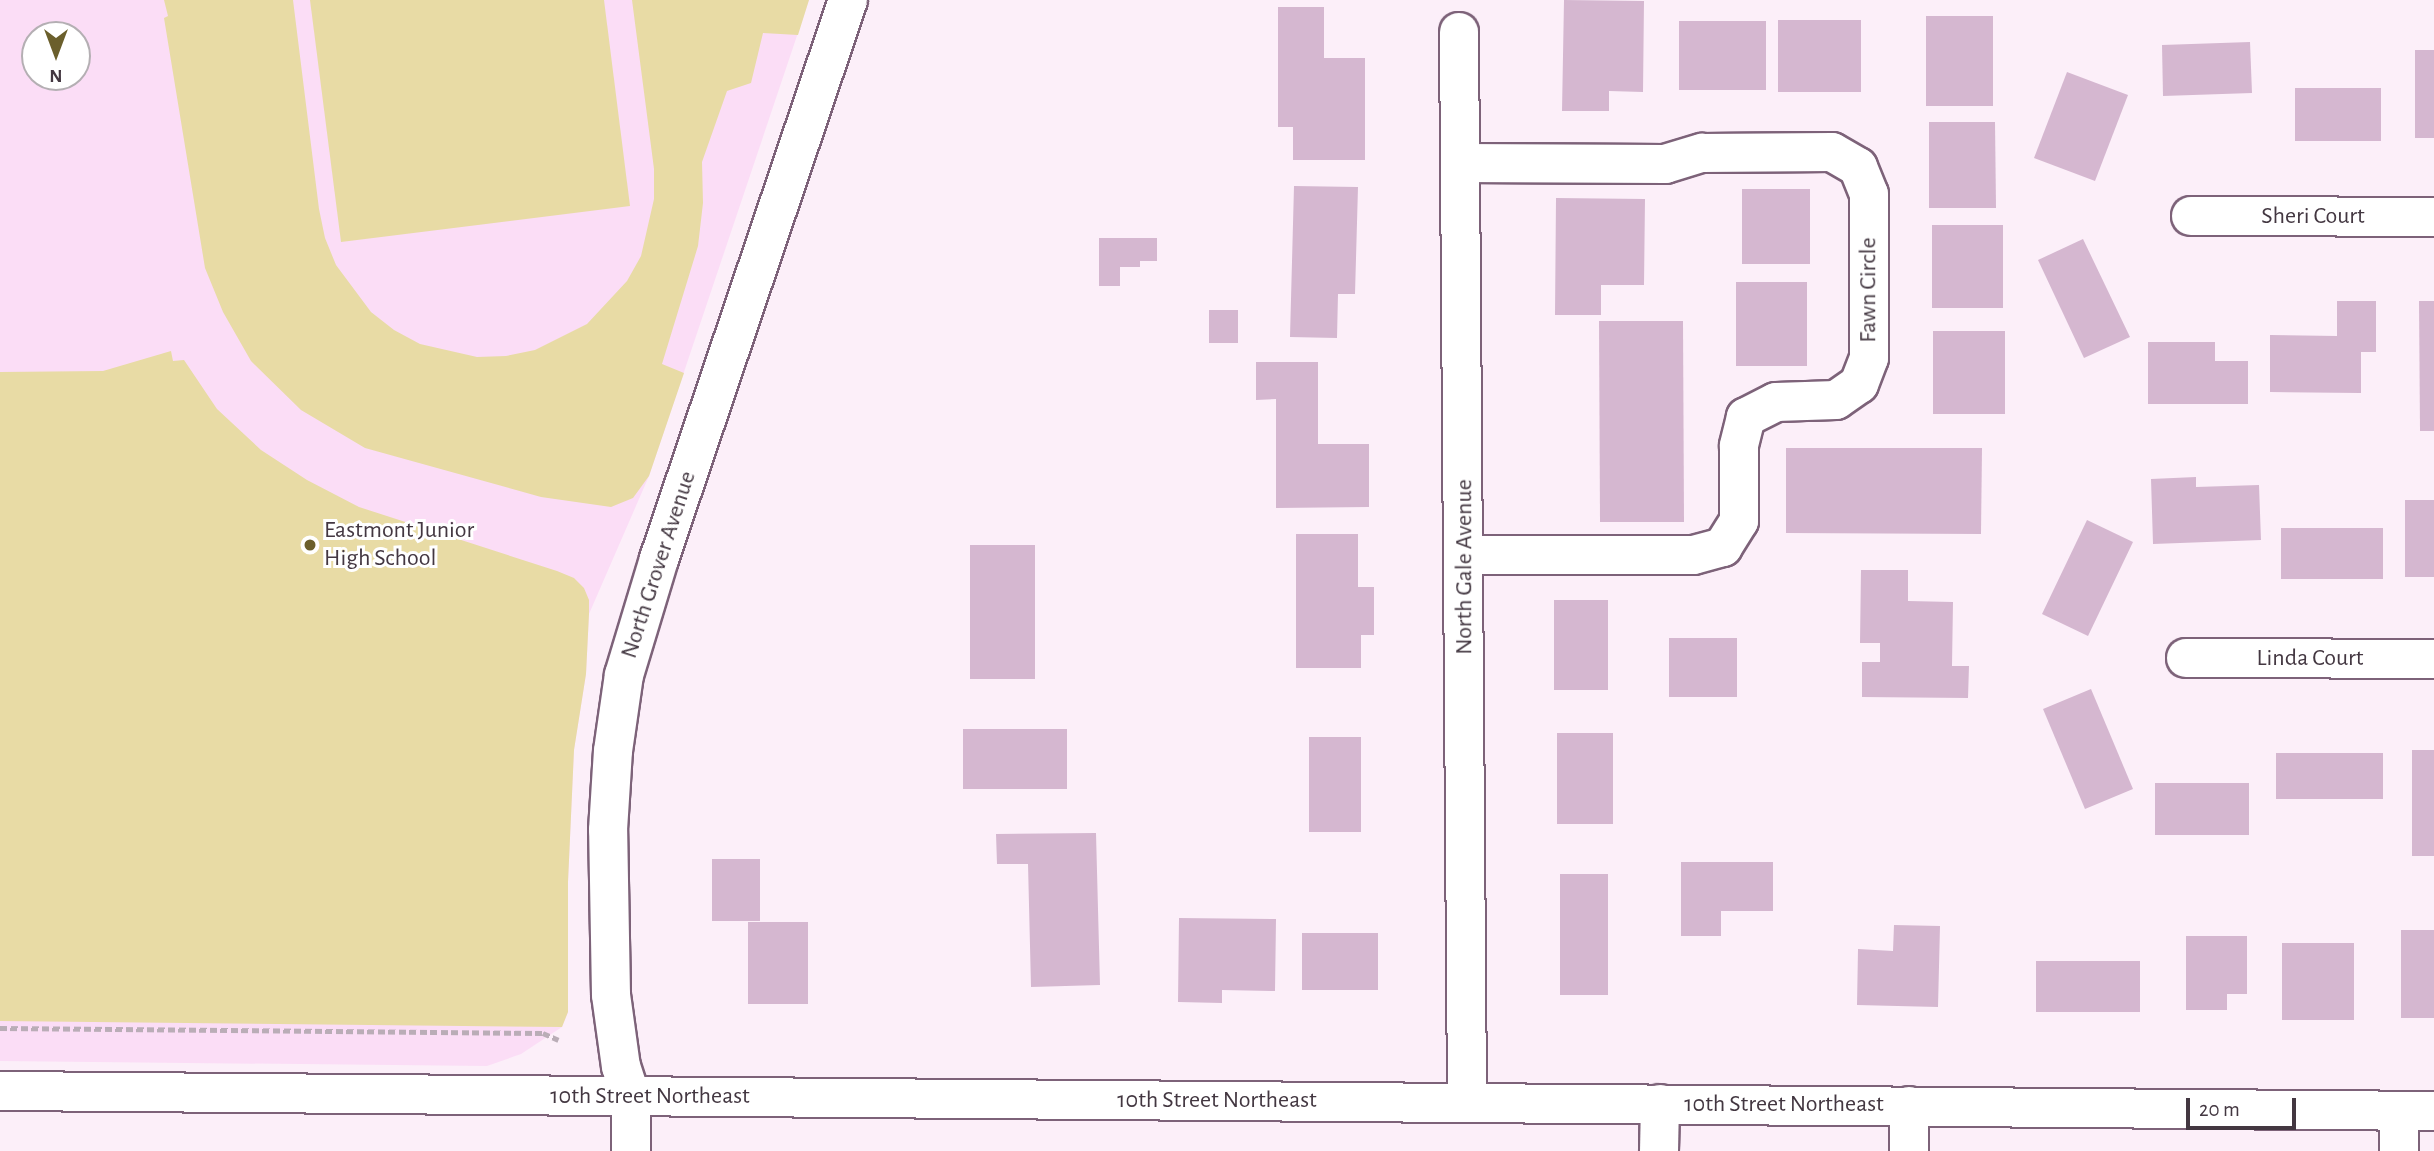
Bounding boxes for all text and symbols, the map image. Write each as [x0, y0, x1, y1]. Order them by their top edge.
north arrow [21, 21, 91, 91]
text: N [49, 66, 63, 85]
street label: Sheri Court [2261, 203, 2365, 231]
street label: Fawn Circle [1855, 237, 1883, 343]
street label: North Grover Avenue [615, 468, 703, 662]
street label: North Gale Avenue [1451, 479, 1479, 655]
place label: Eastmont Junior High School [324, 517, 474, 573]
marker: Eastmont Junior High School [302, 537, 318, 553]
street label: Linda Court [2257, 645, 2363, 673]
street label: 10th Street Northeast [550, 1083, 750, 1111]
scale bar [2189, 1084, 2299, 1128]
street label: 10th Street Northeast [1117, 1087, 1317, 1115]
street label: 10th Street Northeast [1684, 1091, 1884, 1119]
text: 20 m [2199, 1099, 2240, 1120]

